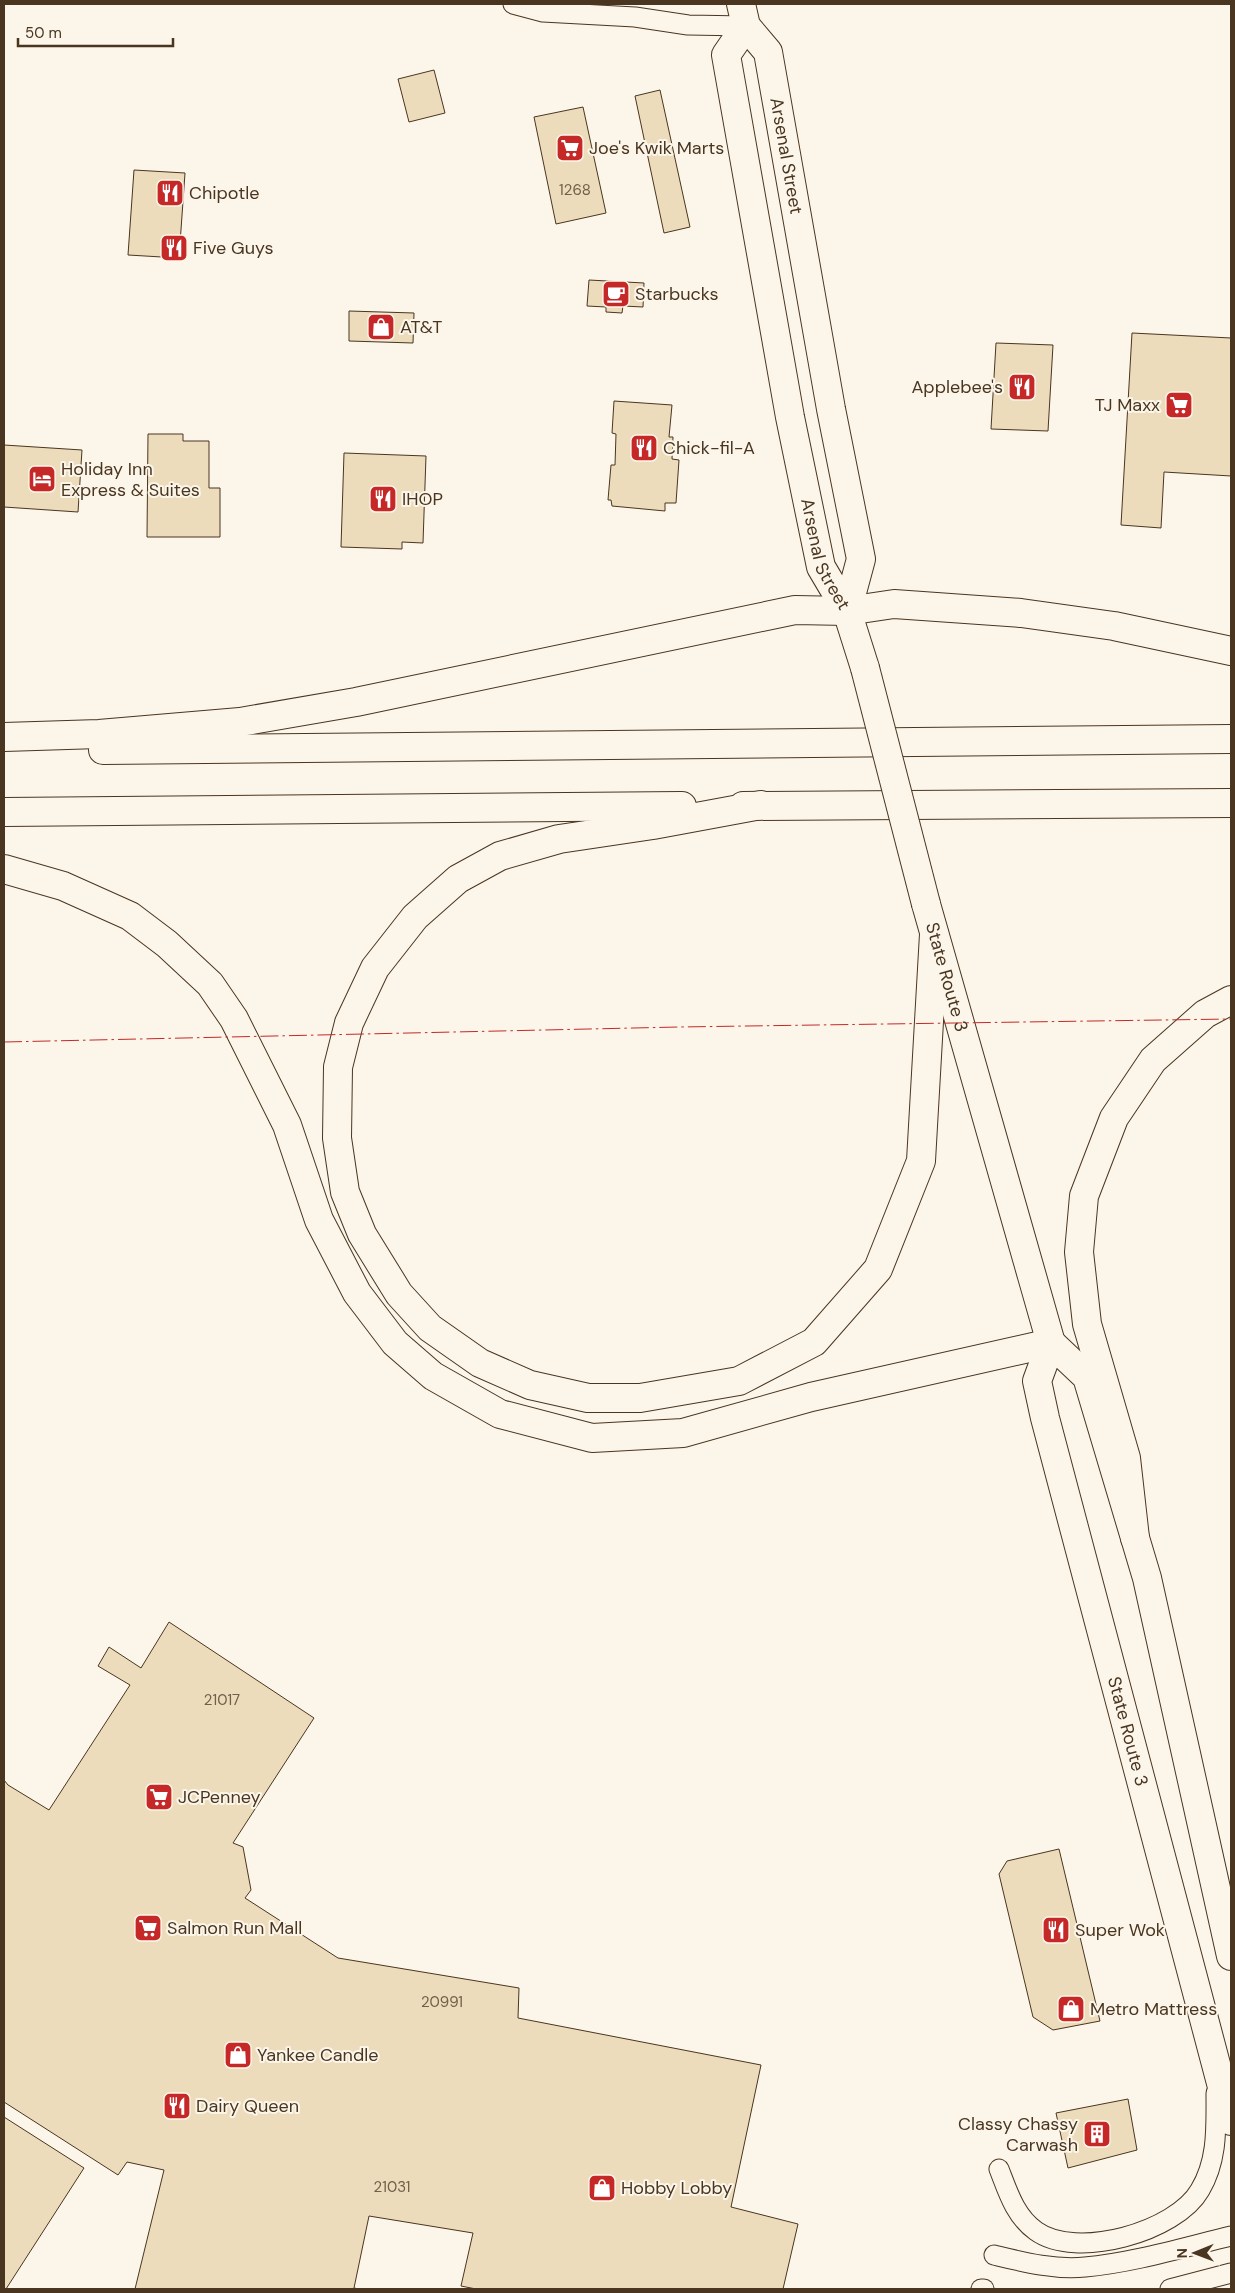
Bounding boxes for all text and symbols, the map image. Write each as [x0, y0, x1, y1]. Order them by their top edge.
scale bar [18, 15, 172, 47]
text: 50 m [25, 23, 62, 43]
street label: Arsenal Street [764, 96, 808, 216]
supermarket icon: Joe's Kwik Marts [555, 133, 585, 163]
place label: Joe's Kwik Marts [589, 136, 724, 160]
restaurant icon: Chipotle [155, 178, 185, 208]
house number: 1268 [559, 180, 591, 200]
place label: Chipotle [189, 181, 259, 205]
restaurant icon: Five Guys [159, 233, 189, 263]
place label: Five Guys [193, 236, 273, 260]
cafe icon: Starbucks [601, 279, 631, 309]
place label: Starbucks [635, 282, 718, 306]
shop icon: AT&T [366, 312, 396, 342]
place label: AT&T [400, 315, 442, 339]
restaurant icon: Applebee's [1007, 372, 1037, 402]
place label: Applebee's [911, 375, 1003, 399]
supermarket icon: TJ Maxx [1164, 390, 1194, 420]
place label: TJ Maxx [1095, 393, 1160, 417]
restaurant icon: Chick-fil-A [629, 433, 659, 463]
place label: Chick-fil-A [663, 436, 755, 460]
place label: Holiday Inn Express & Suites [61, 457, 200, 502]
hotel icon: Holiday Inn Express & Suites [27, 464, 57, 494]
restaurant icon: IHOP [368, 484, 398, 514]
place label: IHOP [402, 487, 443, 511]
street label: Arsenal Street [795, 496, 856, 614]
street label: State Route 3 [920, 920, 974, 1035]
street label: State Route 3 [1102, 1674, 1154, 1789]
house number: 21017 [204, 1690, 240, 1710]
supermarket icon: JCPenney [144, 1782, 174, 1812]
place label: JCPenney [178, 1785, 261, 1809]
supermarket icon: Salmon Run Mall [133, 1913, 163, 1943]
restaurant icon: Super Wok [1041, 1915, 1071, 1945]
place label: Salmon Run Mall [167, 1916, 302, 1940]
place label: Super Wok [1075, 1918, 1165, 1942]
house number: 20991 [421, 1992, 463, 2012]
shop icon: Metro Mattress [1056, 1994, 1086, 2024]
place label: Metro Mattress [1090, 1997, 1217, 2021]
shop icon: Yankee Candle [223, 2040, 253, 2070]
place label: Yankee Candle [257, 2043, 378, 2067]
restaurant icon: Dairy Queen [162, 2091, 192, 2121]
place label: Dairy Queen [196, 2094, 299, 2118]
place label: Classy Chassy Carwash [958, 2112, 1078, 2157]
building icon: Classy Chassy Carwash [1082, 2119, 1112, 2149]
shop icon: Hobby Lobby [587, 2173, 617, 2203]
place label: Hobby Lobby [621, 2176, 732, 2200]
house number: 21031 [374, 2177, 410, 2197]
north arrow [1170, 2228, 1220, 2278]
text: N [1173, 2248, 1191, 2258]

